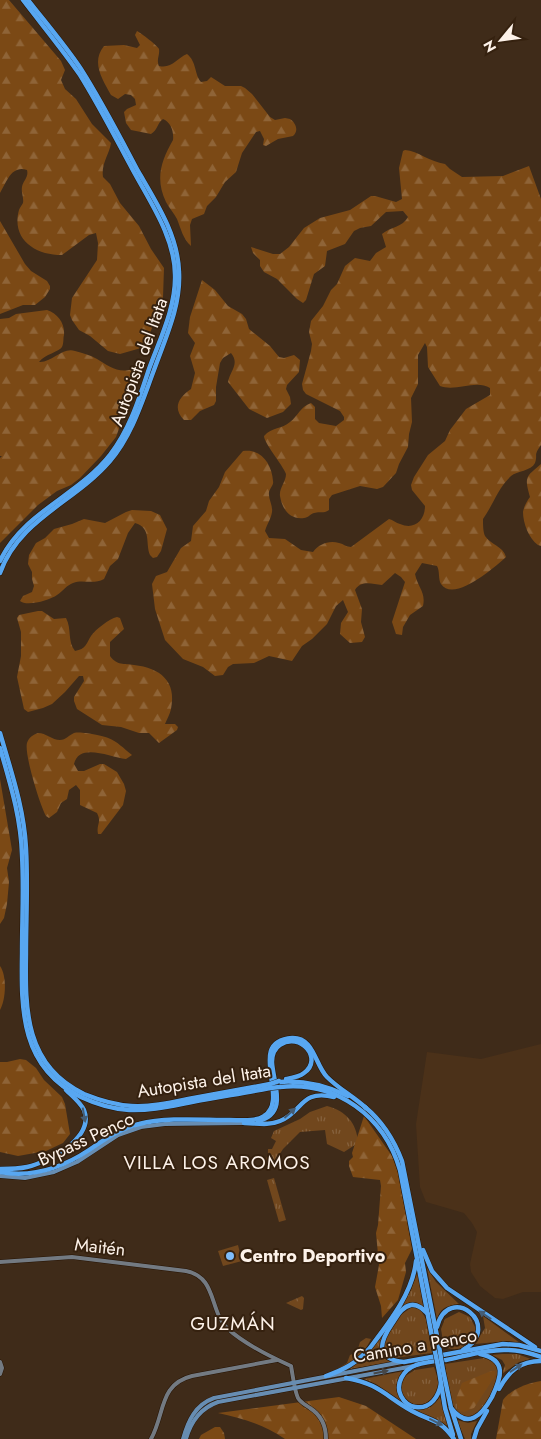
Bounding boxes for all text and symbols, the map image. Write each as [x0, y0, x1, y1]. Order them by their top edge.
north arrow [476, 15, 526, 65]
text: N [478, 37, 501, 56]
street label: Autopista del Itata [104, 294, 174, 430]
street label: Autopista del Itata [135, 1058, 273, 1104]
street label: Bypass Penco [34, 1105, 138, 1173]
one-way arrow [284, 1107, 296, 1119]
one-way arrow [80, 1108, 88, 1124]
district label: VILLA LOS AROMOS [123, 1149, 311, 1176]
street label: Maitén [73, 1231, 127, 1263]
place label: Centro Deportivo [240, 1243, 386, 1269]
marker: Centro Deportivo [224, 1250, 236, 1262]
district label: GUZMÁN [190, 1310, 276, 1337]
one-way arrow [478, 1310, 492, 1320]
street label: Camino a Penco [351, 1322, 479, 1370]
one-way arrow [509, 1363, 523, 1373]
one-way arrow [373, 1367, 389, 1375]
one-way arrow [429, 1418, 443, 1426]

